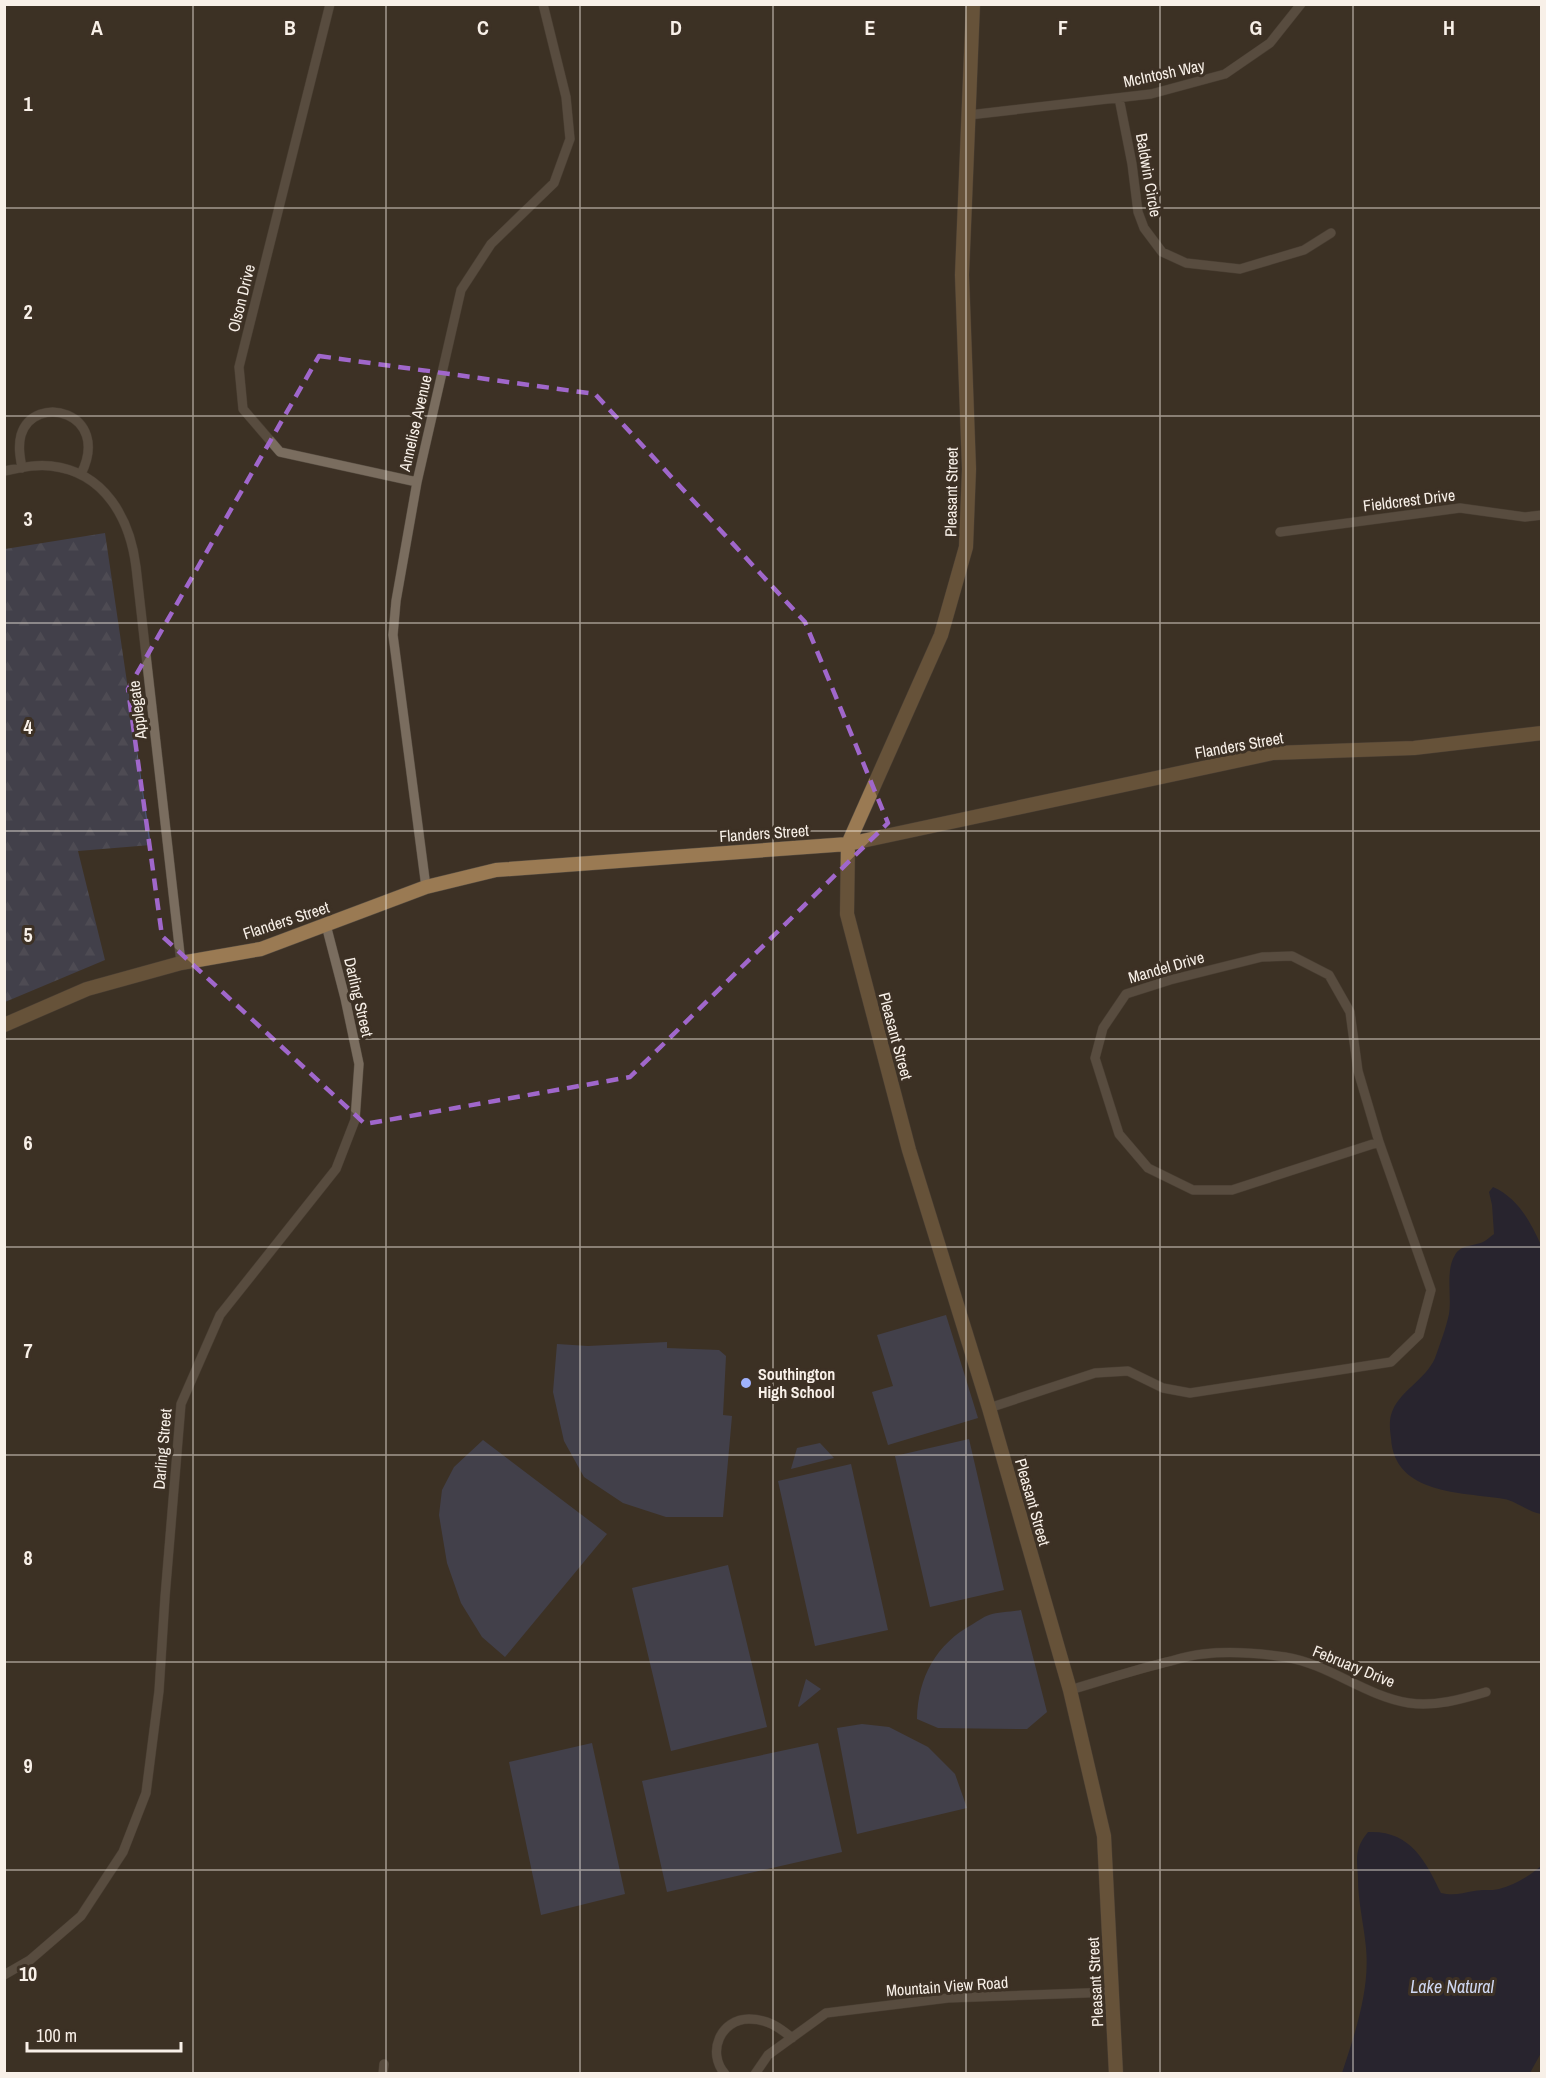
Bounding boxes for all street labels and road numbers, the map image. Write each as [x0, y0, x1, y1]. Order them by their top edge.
street label: McIntosh Way [1121, 54, 1207, 92]
street label: Baldwin Circle [1131, 131, 1167, 219]
street label: Olson Drive [222, 262, 260, 334]
street label: Annelise Avenue [393, 373, 437, 474]
street label: Pleasant Street [939, 447, 963, 537]
street label: Fieldcrest Drive [1362, 483, 1456, 517]
street label: Applegate [122, 679, 152, 742]
street label: Flanders Street [1193, 726, 1285, 764]
street label: Flanders Street [718, 819, 810, 847]
street label: Flanders Street [240, 896, 332, 944]
street label: Mandel Drive [1125, 946, 1207, 988]
street label: Darling Street [339, 955, 379, 1039]
street label: Pleasant Street [874, 990, 918, 1083]
street label: Darling Street [148, 1407, 177, 1490]
street label: Pleasant Street [1010, 1456, 1056, 1548]
street label: February Drive [1310, 1640, 1398, 1692]
street label: Pleasant Street [1082, 1936, 1108, 2027]
street label: Mountain View Road [885, 1971, 1009, 2001]

